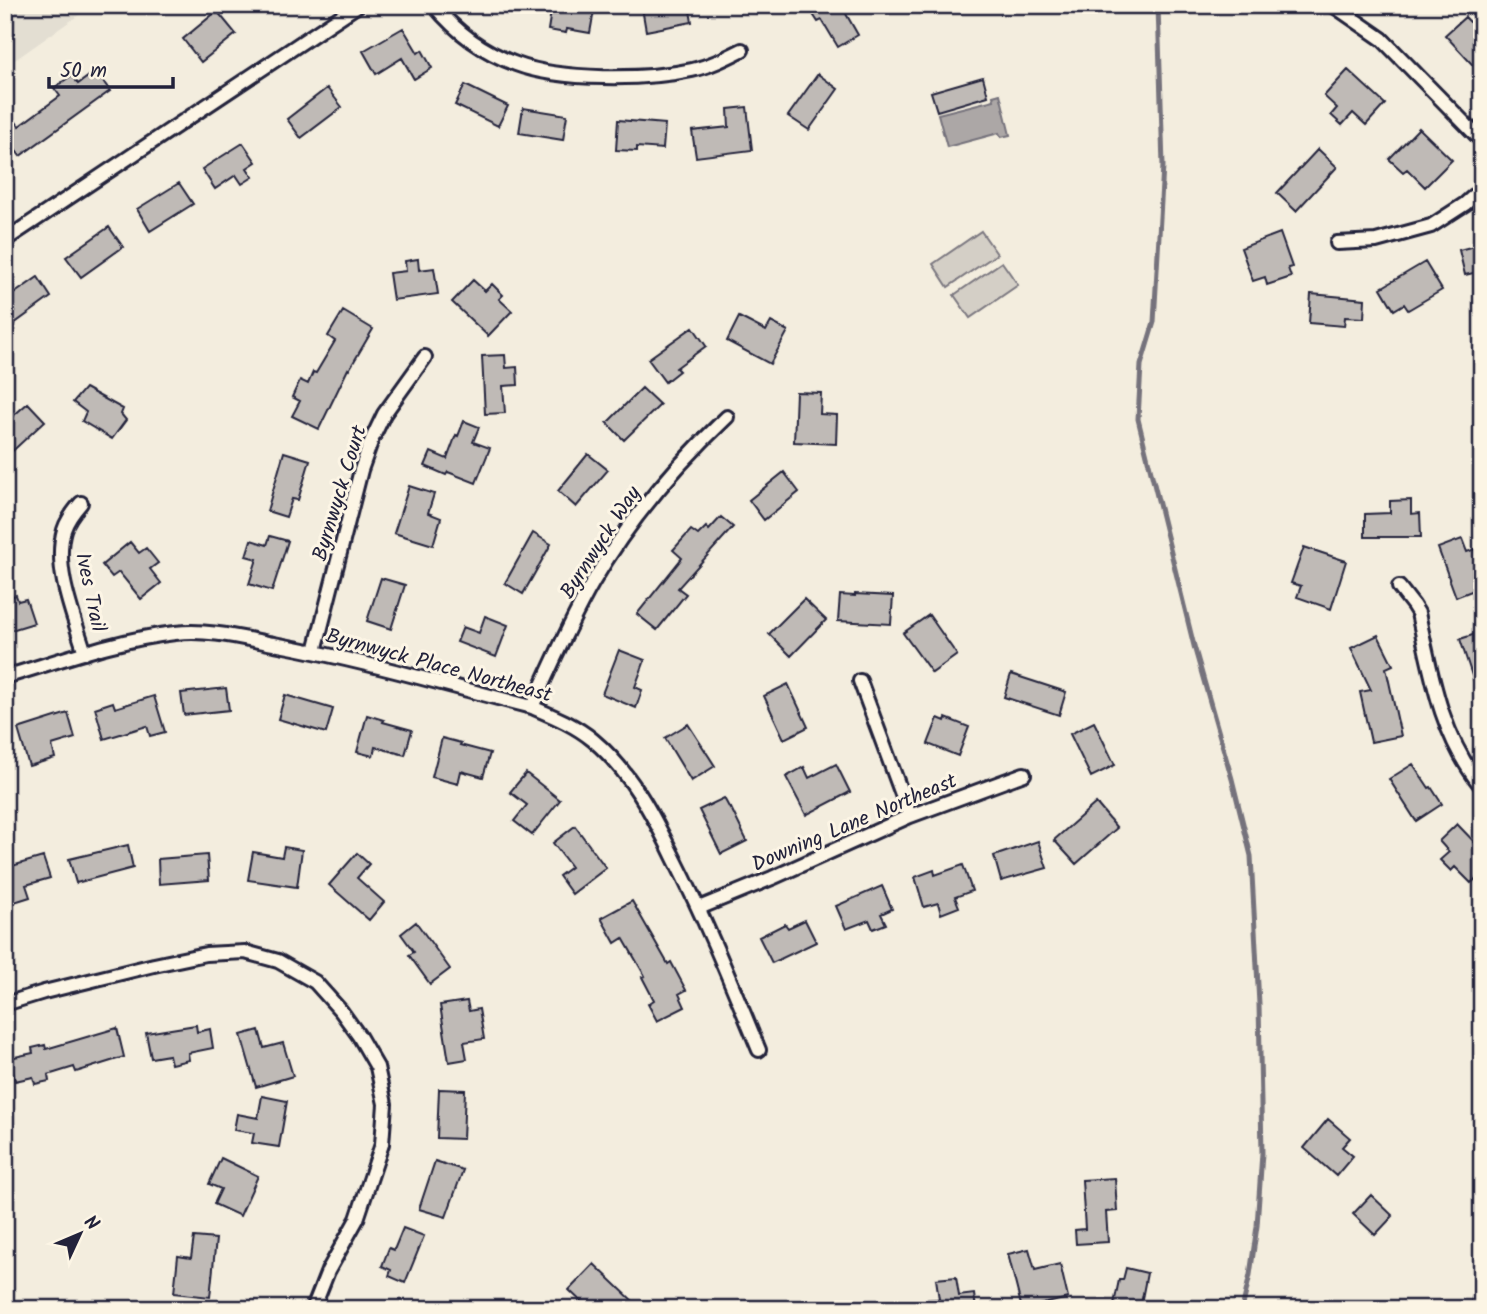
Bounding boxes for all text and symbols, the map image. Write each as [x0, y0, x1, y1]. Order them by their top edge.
scale bar [49, 46, 173, 90]
text: 50 m [60, 55, 107, 88]
street label: Byrnwyck Court [304, 421, 377, 565]
street label: Byrnwyck Way [552, 480, 650, 606]
street label: Ives Trail [65, 550, 114, 635]
street label: Byrnwyck Place Northeast [322, 620, 556, 713]
street label: Downing Lane Northeast [747, 765, 963, 882]
north arrow [46, 1198, 116, 1268]
text: N [76, 1209, 106, 1238]

